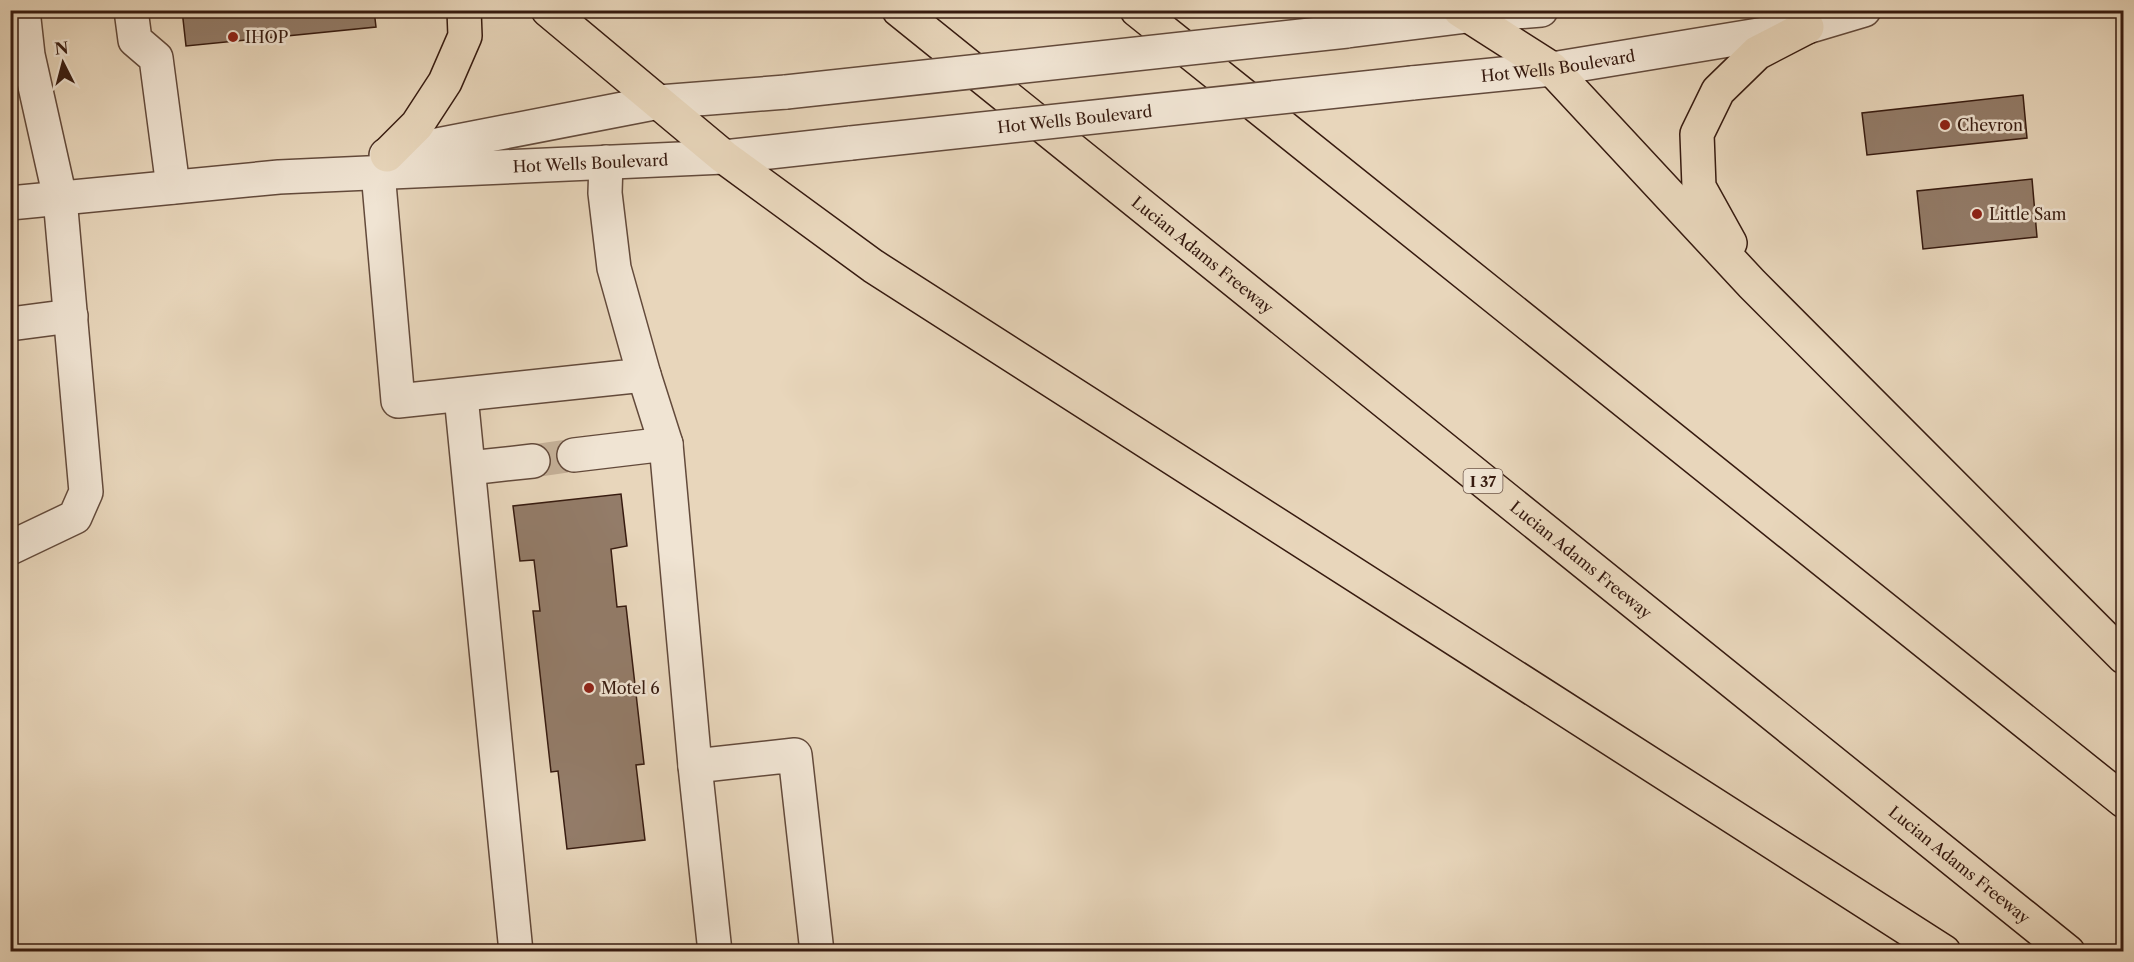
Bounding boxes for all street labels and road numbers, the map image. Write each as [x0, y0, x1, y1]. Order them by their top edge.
street label: Hot Wells Boulevard [1480, 45, 1637, 86]
street label: Hot Wells Boulevard [996, 101, 1153, 137]
street label: Hot Wells Boulevard [512, 150, 669, 176]
street label: Lucian Adams Freeway [1128, 192, 1278, 318]
road number: I 37 [1464, 469, 1502, 493]
street label: Lucian Adams Freeway [1506, 497, 1657, 623]
street label: Lucian Adams Freeway [1885, 802, 2035, 928]

